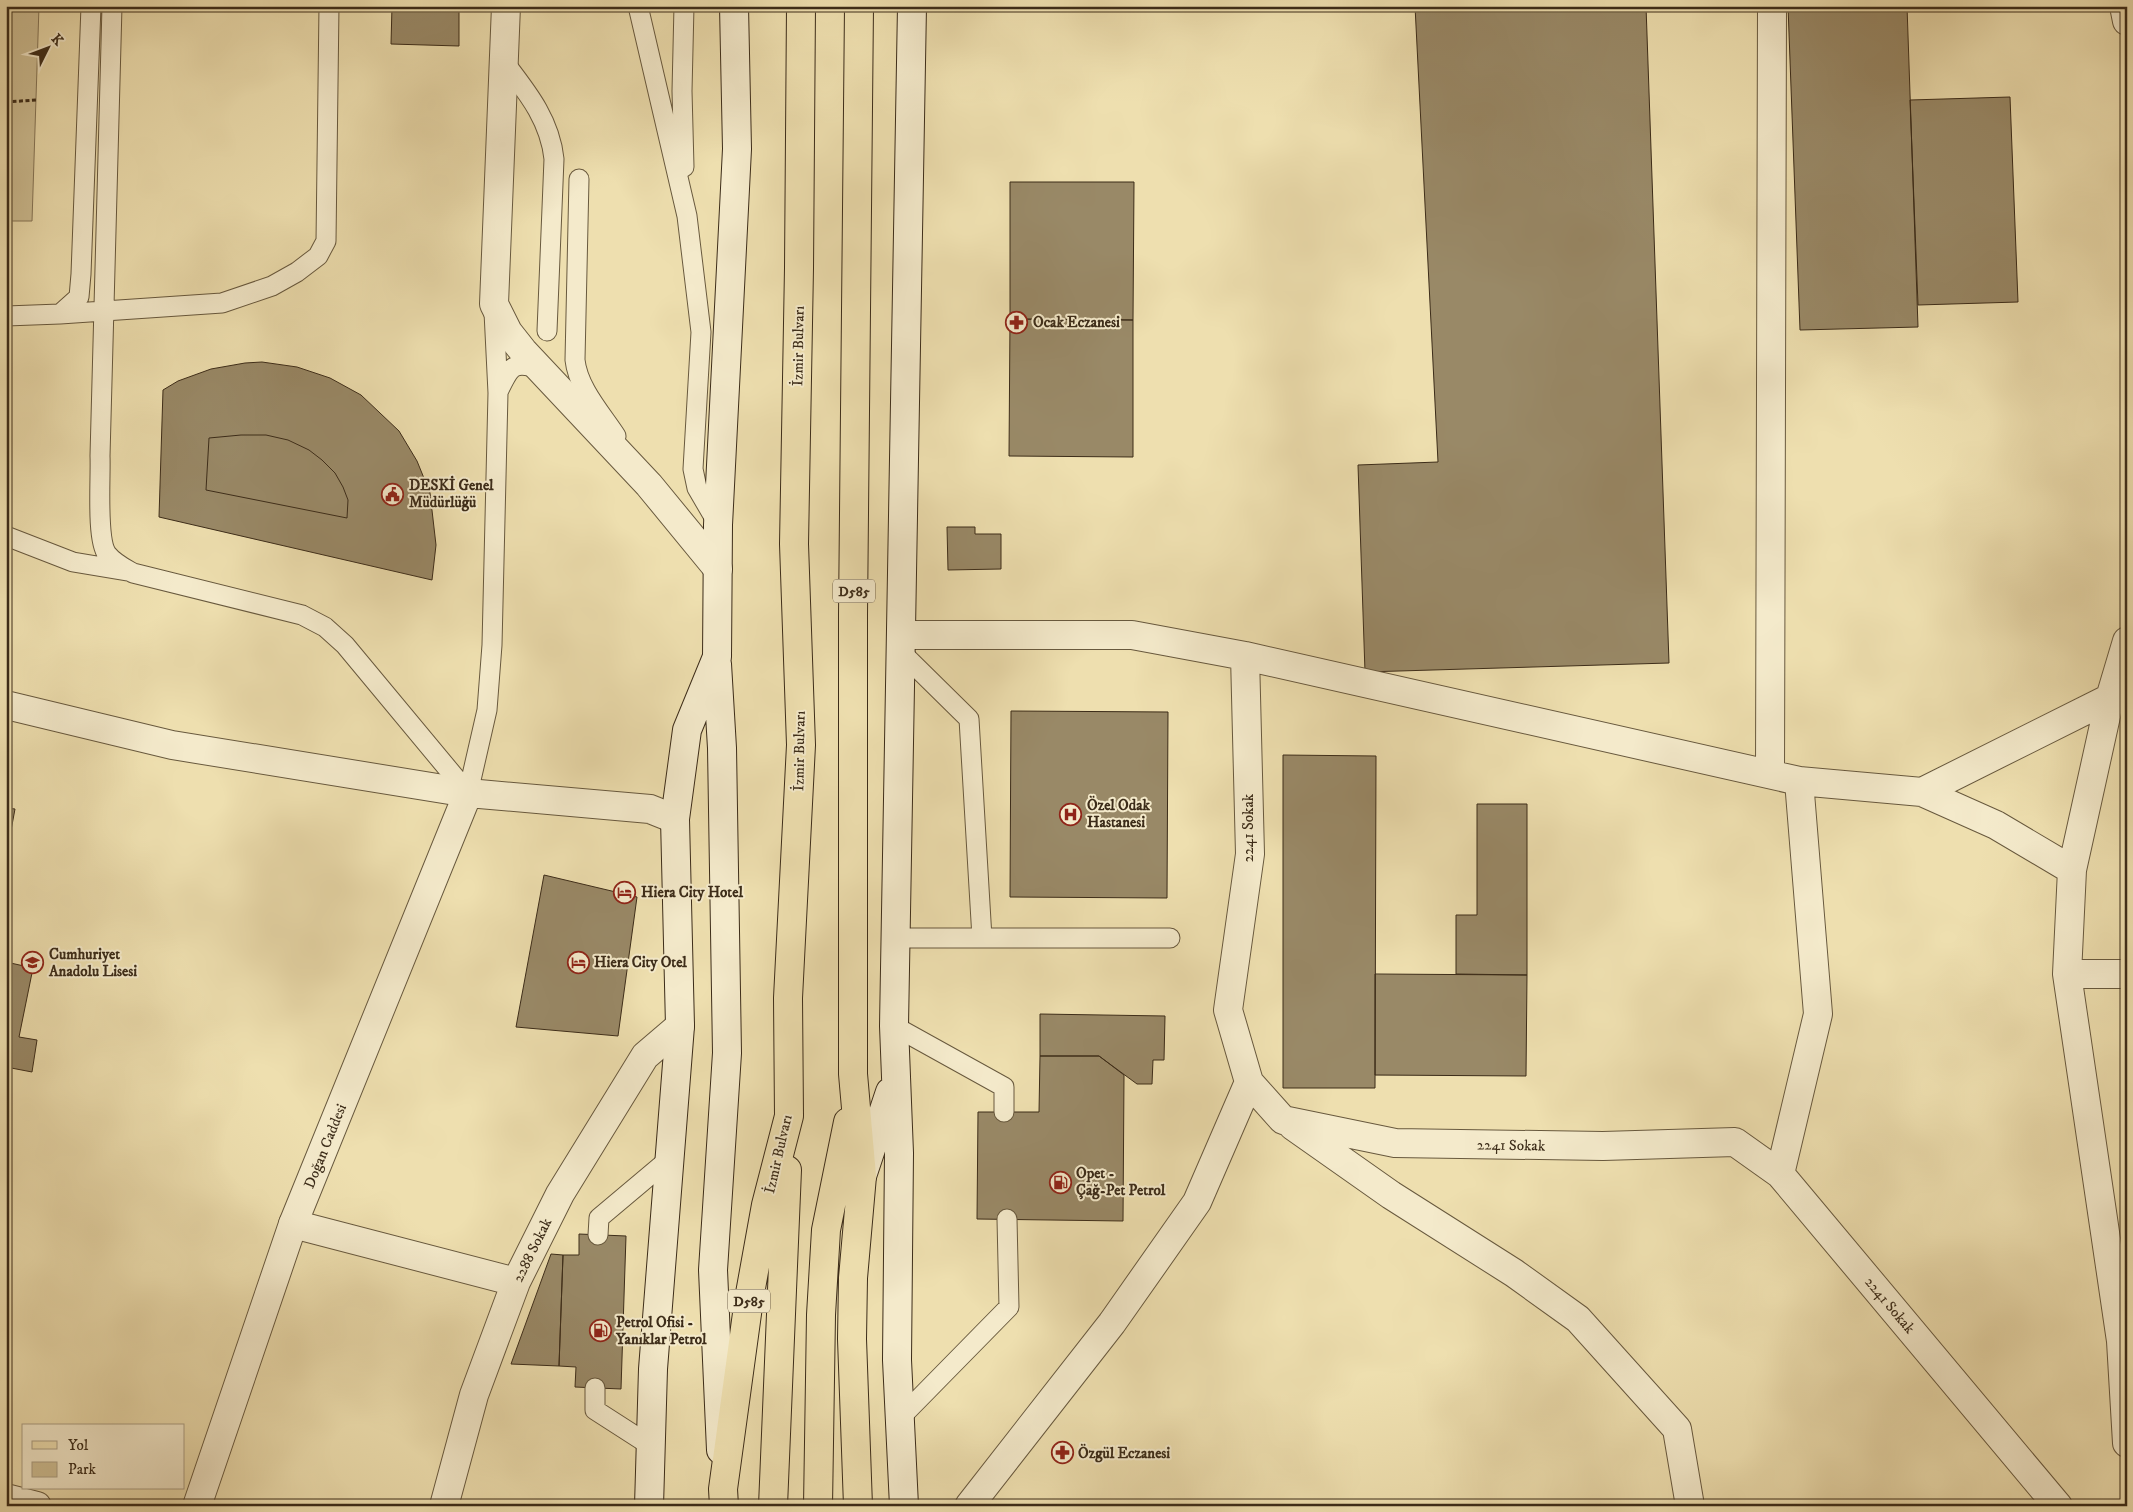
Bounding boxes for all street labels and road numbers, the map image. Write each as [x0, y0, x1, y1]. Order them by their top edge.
street label: İzmir Bulvarı [788, 306, 809, 386]
road number: D585 [833, 580, 875, 602]
street label: İzmir Bulvarı [789, 711, 810, 791]
street label: 2241 Sokak [1239, 793, 1258, 862]
street label: Doğan Caddesi [300, 1101, 351, 1191]
street label: İzmir Bulvarı [760, 1113, 797, 1195]
street label: 2241 Sokak [1477, 1135, 1546, 1156]
street label: 2288 Sokak [509, 1214, 556, 1286]
street label: 2241 Sokak [1860, 1273, 1919, 1338]
road number: D585 [728, 1290, 770, 1312]

